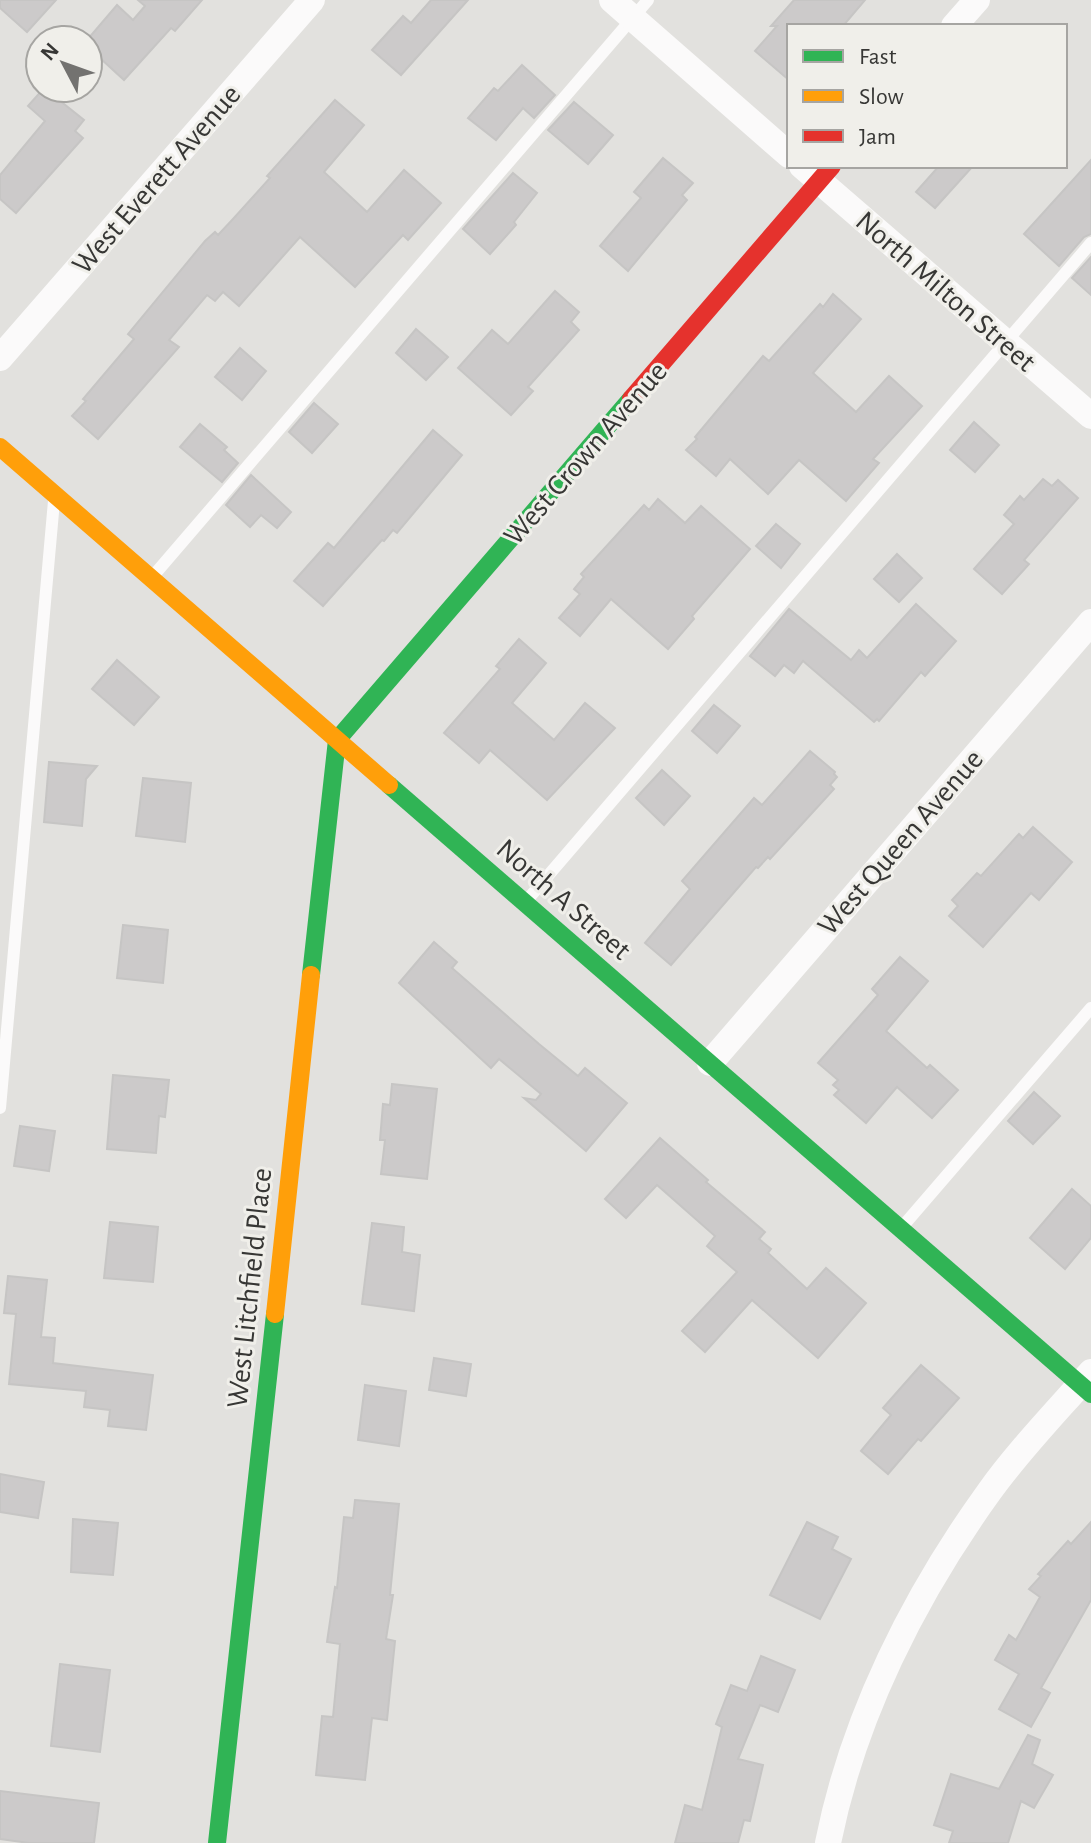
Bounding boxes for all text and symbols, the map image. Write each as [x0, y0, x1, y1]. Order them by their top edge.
north arrow [24, 24, 104, 104]
legend [787, 24, 1067, 168]
text: N [36, 39, 63, 65]
text: Fast [859, 45, 897, 69]
street label: West Everett Avenue [67, 79, 247, 280]
text: Slow [859, 85, 904, 109]
text: Jam [859, 125, 896, 149]
street label: North Milton Street [850, 206, 1041, 378]
street label: West Crown Avenue [498, 356, 673, 551]
street label: West Queen Avenue [812, 744, 989, 941]
street label: North A Street [490, 834, 637, 966]
street label: West Litchfield Place [222, 1167, 278, 1410]

